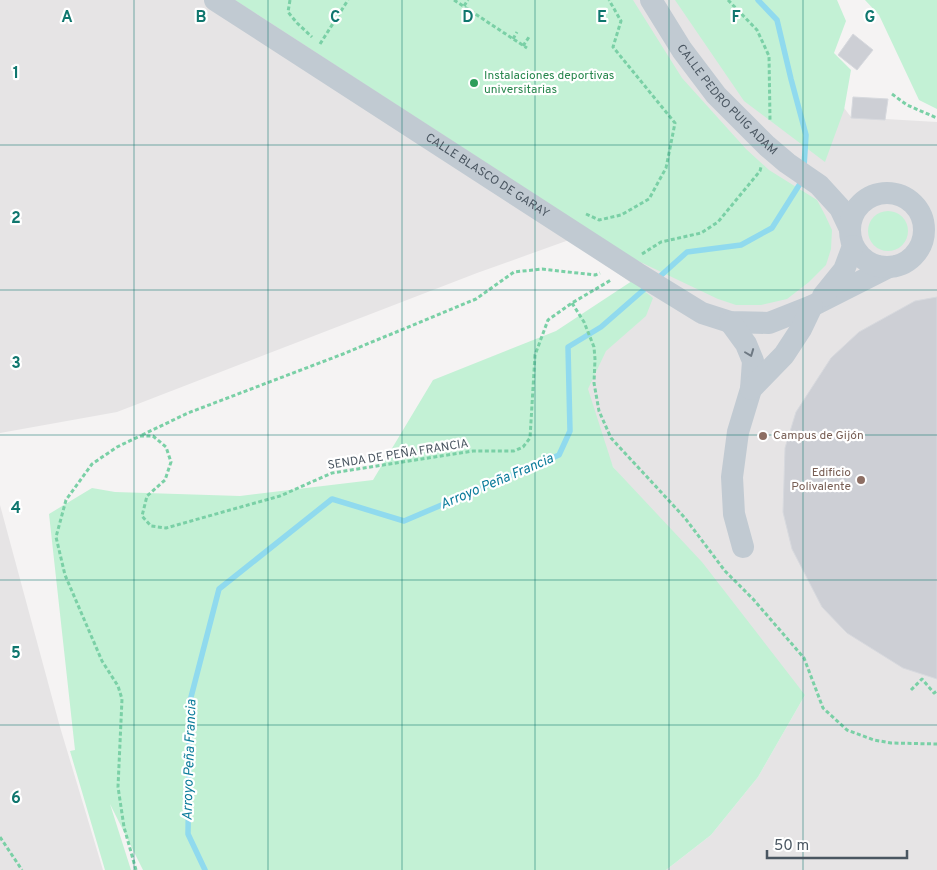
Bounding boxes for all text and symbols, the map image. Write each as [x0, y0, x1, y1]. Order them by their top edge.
text: A [61, 8, 73, 28]
text: B [195, 8, 207, 28]
text: C [330, 8, 340, 28]
text: D [462, 8, 474, 28]
text: E [597, 8, 607, 28]
text: F [731, 8, 741, 28]
text: G [865, 8, 875, 28]
street label: CALLE PEDRO PUIG ADAM [673, 42, 780, 159]
text: 1 [13, 64, 19, 84]
place label: Instalaciones deportivas universitarias [484, 68, 614, 98]
marker: Instalaciones deportivas universitarias [468, 77, 480, 89]
street label: CALLE BLASCO DE GARAY [422, 130, 552, 222]
text: 2 [11, 209, 21, 229]
one-way arrow [744, 348, 754, 357]
text: 3 [11, 354, 21, 374]
place label: Campus de Gijón [773, 428, 864, 444]
marker: Campus de Gijón [757, 430, 769, 442]
street label: SENDA DE PEÑA FRANCIA [327, 436, 469, 474]
water label: Arroyo Peña Francia [438, 450, 557, 514]
place label: Edificio Polivalente [791, 465, 851, 495]
marker: Edificio Polivalente [855, 474, 867, 486]
text: 4 [11, 499, 21, 519]
text: 5 [11, 644, 21, 664]
water label: Arroyo Peña Francia [179, 698, 201, 821]
text: 6 [11, 789, 21, 809]
scale bar [767, 828, 907, 860]
text: 50 m [774, 837, 809, 856]

